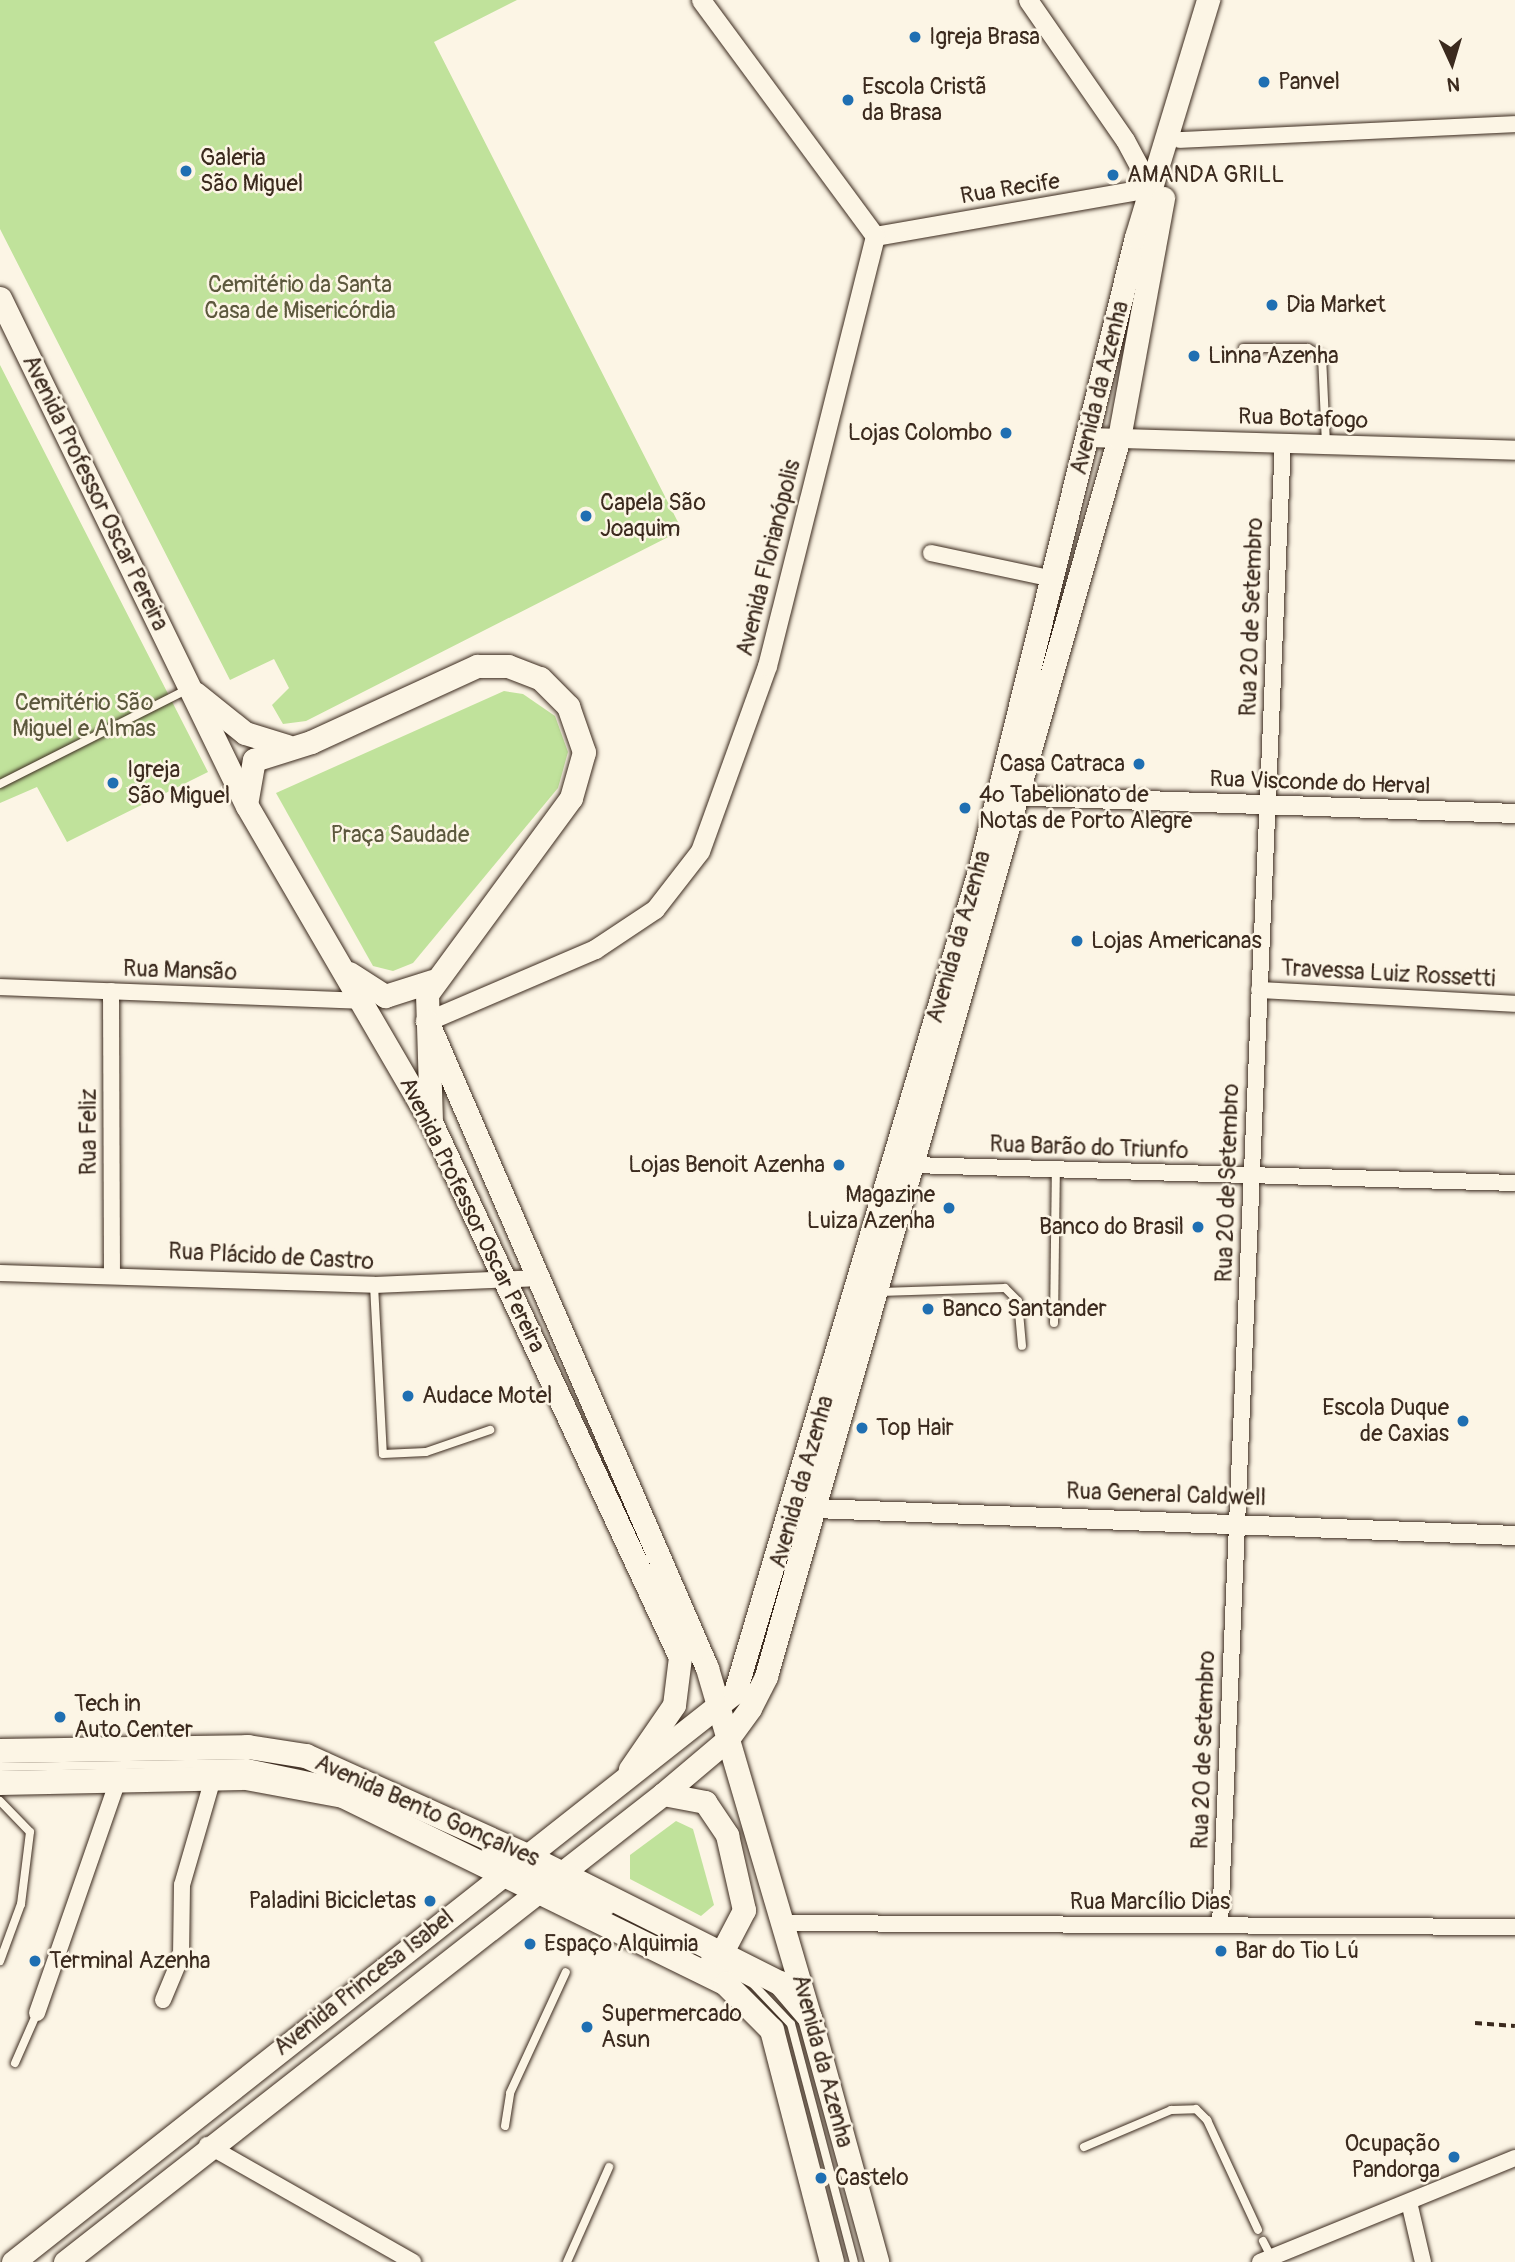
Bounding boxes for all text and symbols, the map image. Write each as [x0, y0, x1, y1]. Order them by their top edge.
place label: Igreja Brasa [929, 23, 1040, 51]
north arrow [1417, 28, 1487, 98]
marker: Igreja Brasa [907, 29, 923, 45]
place label: Panvel [1278, 68, 1340, 96]
text: N [1446, 72, 1461, 96]
place label: Escola Cristã da Brasa [862, 73, 987, 127]
marker: Panvel [1256, 74, 1272, 90]
marker: Escola Cristã da Brasa [840, 92, 856, 108]
place label: Galeria São Miguel [200, 144, 303, 198]
place label: AMANDA GRILL [1127, 161, 1284, 189]
marker: Galeria São Miguel [178, 163, 194, 179]
marker: AMANDA GRILL [1105, 167, 1121, 183]
street label: Rua Recife [958, 168, 1062, 210]
park label: Cemitério da Santa Casa de Misericórdia [204, 271, 396, 325]
place label: Dia Market [1286, 291, 1386, 319]
marker: Dia Market [1264, 297, 1280, 313]
street label: Avenida da Azenha [1065, 298, 1135, 478]
place label: Linna Azenha [1208, 342, 1339, 370]
marker: Linna Azenha [1186, 348, 1202, 364]
street label: Avenida Professor Oscar Pereira [16, 351, 174, 635]
street label: Rua Botafogo [1237, 403, 1369, 435]
place label: Lojas Colombo [848, 419, 992, 447]
marker: Lojas Colombo [998, 425, 1014, 441]
street label: Avenida Florianópolis [731, 457, 807, 659]
place label: Capela São Joaquim [600, 489, 706, 543]
marker: Capela São Joaquim [578, 508, 594, 524]
street label: Rua 20 de Setembro [1235, 517, 1269, 717]
park label: Cemitério São Miguel e Almas [12, 689, 156, 743]
place label: Casa Catraca [999, 750, 1125, 778]
place label: Igreja São Miguel [127, 756, 230, 810]
marker: Casa Catraca [1131, 756, 1147, 772]
street label: Rua Visconde do Herval [1209, 765, 1431, 801]
marker: Igreja São Miguel [105, 775, 121, 791]
place label: 4º Tabelionato de Notas de Porto Alegre [979, 781, 1192, 835]
marker: 4º Tabelionato de Notas de Porto Alegre [957, 800, 973, 816]
park label: Praça Saudade [331, 821, 469, 849]
street label: Avenida da Azenha [921, 848, 997, 1026]
place label: Lojas Americanas [1091, 927, 1262, 955]
marker: Lojas Americanas [1069, 933, 1085, 949]
street label: Rua Mansão [122, 955, 238, 987]
street label: Travessa Luiz Rossetti [1280, 955, 1496, 993]
street label: Avenida Professor Oscar Pereira [393, 1073, 551, 1357]
street label: Rua 20 de Setembro [1211, 1083, 1245, 1283]
street label: Rua Feliz [75, 1089, 103, 1175]
street label: Rua Barão do Triunfo [989, 1131, 1189, 1165]
place label: Lojas Benoit Azenha [628, 1151, 825, 1179]
marker: Lojas Benoit Azenha [831, 1157, 847, 1173]
place label: Magazine Luiza Azenha [807, 1181, 935, 1235]
marker: Magazine Luiza Azenha [941, 1200, 957, 1216]
place label: Banco do Brasil [1039, 1213, 1184, 1241]
marker: Banco do Brasil [1190, 1219, 1206, 1235]
street label: Rua Plácido de Castro [168, 1238, 374, 1276]
place label: Banco Santander [942, 1295, 1107, 1323]
marker: Banco Santander [920, 1301, 936, 1317]
place label: Audace Motel [422, 1382, 553, 1410]
marker: Audace Motel [400, 1388, 416, 1404]
street label: Avenida da Azenha [764, 1393, 840, 1571]
place label: Escola Duque de Caxias [1322, 1394, 1449, 1448]
marker: Escola Duque de Caxias [1455, 1413, 1471, 1429]
place label: Top Hair [876, 1414, 954, 1442]
marker: Top Hair [854, 1420, 870, 1436]
street label: Rua General Caldwell [1066, 1478, 1266, 1512]
street label: Rua 20 de Setembro [1187, 1650, 1221, 1850]
place label: Tech in Auto Center [74, 1690, 193, 1744]
marker: Tech in Auto Center [52, 1709, 68, 1725]
street label: Avenida Bento Gonçalves [311, 1749, 543, 1873]
place label: Paladini Bicicletas [248, 1887, 416, 1915]
street label: Rua Marcílio Dias [1070, 1888, 1230, 1916]
marker: Paladini Bicicletas [422, 1893, 438, 1909]
street label: Avenida Princesa Isabel [269, 1904, 459, 2062]
place label: Espaço Alquimia [544, 1930, 699, 1958]
marker: Espaço Alquimia [522, 1936, 538, 1952]
place label: Bar do Tio Lú [1235, 1937, 1359, 1965]
marker: Bar do Tio Lú [1213, 1943, 1229, 1959]
place label: Terminal Azenha [49, 1947, 210, 1975]
marker: Terminal Azenha [27, 1953, 43, 1969]
street label: Avenida da Azenha [786, 1972, 858, 2150]
place label: Supermercado Asun [601, 2000, 742, 2054]
marker: Supermercado Asun [579, 2019, 595, 2035]
place label: Ocupação Pandorga [1344, 2130, 1440, 2184]
marker: Ocupação Pandorga [1446, 2149, 1462, 2165]
place label: Castelo [835, 2164, 909, 2192]
marker: Castelo [813, 2170, 829, 2186]

